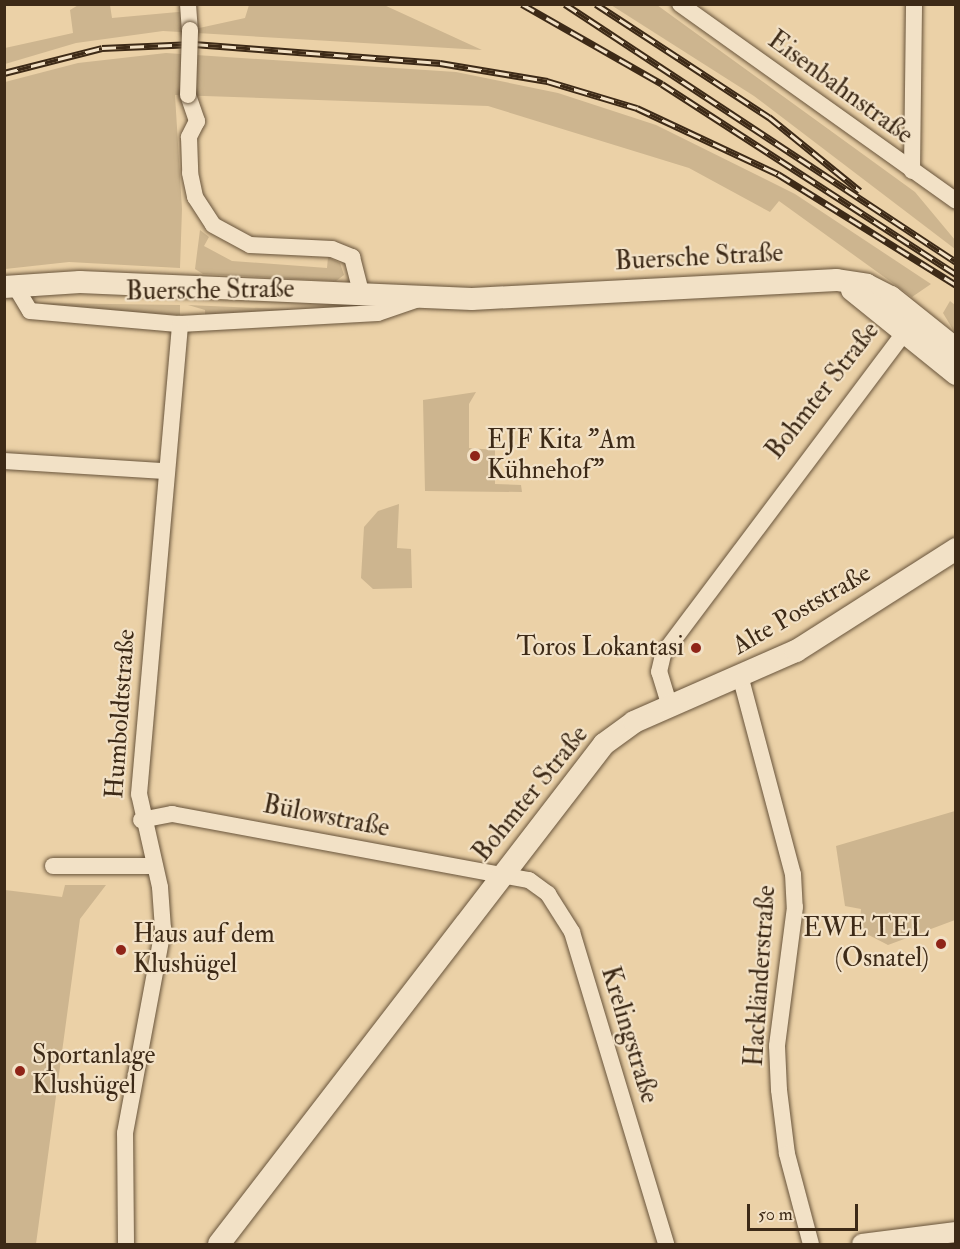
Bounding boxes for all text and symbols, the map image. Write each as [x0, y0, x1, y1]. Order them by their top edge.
street label: Eisenbahnstraße [761, 25, 919, 151]
street label: Buersche Straße [614, 238, 784, 278]
street label: Buersche Straße [125, 274, 295, 308]
street label: Bohmter Straße [760, 316, 886, 466]
place label: EJF Kita "Am Kühnehof" [487, 425, 636, 486]
marker: EJF Kita "Am Kühnehof" [468, 449, 482, 463]
street label: Alte Poststraße [727, 558, 877, 662]
street label: Humboldtstraße [100, 628, 142, 800]
place label: Toros Lokantasi [517, 632, 684, 664]
marker: Toros Lokantasi [689, 641, 703, 655]
street label: Bohmter Straße [467, 720, 595, 868]
street label: Bülowstraße [260, 789, 392, 845]
street label: Hackländerstraße [739, 884, 783, 1068]
place label: EWE TEL (Osnatel) [803, 913, 929, 975]
place label: Haus auf dem Klushügel [133, 919, 275, 981]
marker: EWE TEL (Osnatel) [934, 937, 948, 951]
marker: Haus auf dem Klushügel [114, 943, 128, 957]
street label: Krelingstraße [593, 963, 665, 1107]
place label: Sportanlage Klushügel [32, 1040, 155, 1102]
marker: Sportanlage Klushügel [13, 1064, 27, 1078]
scale bar [750, 1192, 861, 1230]
text: 50 m [758, 1203, 793, 1226]

